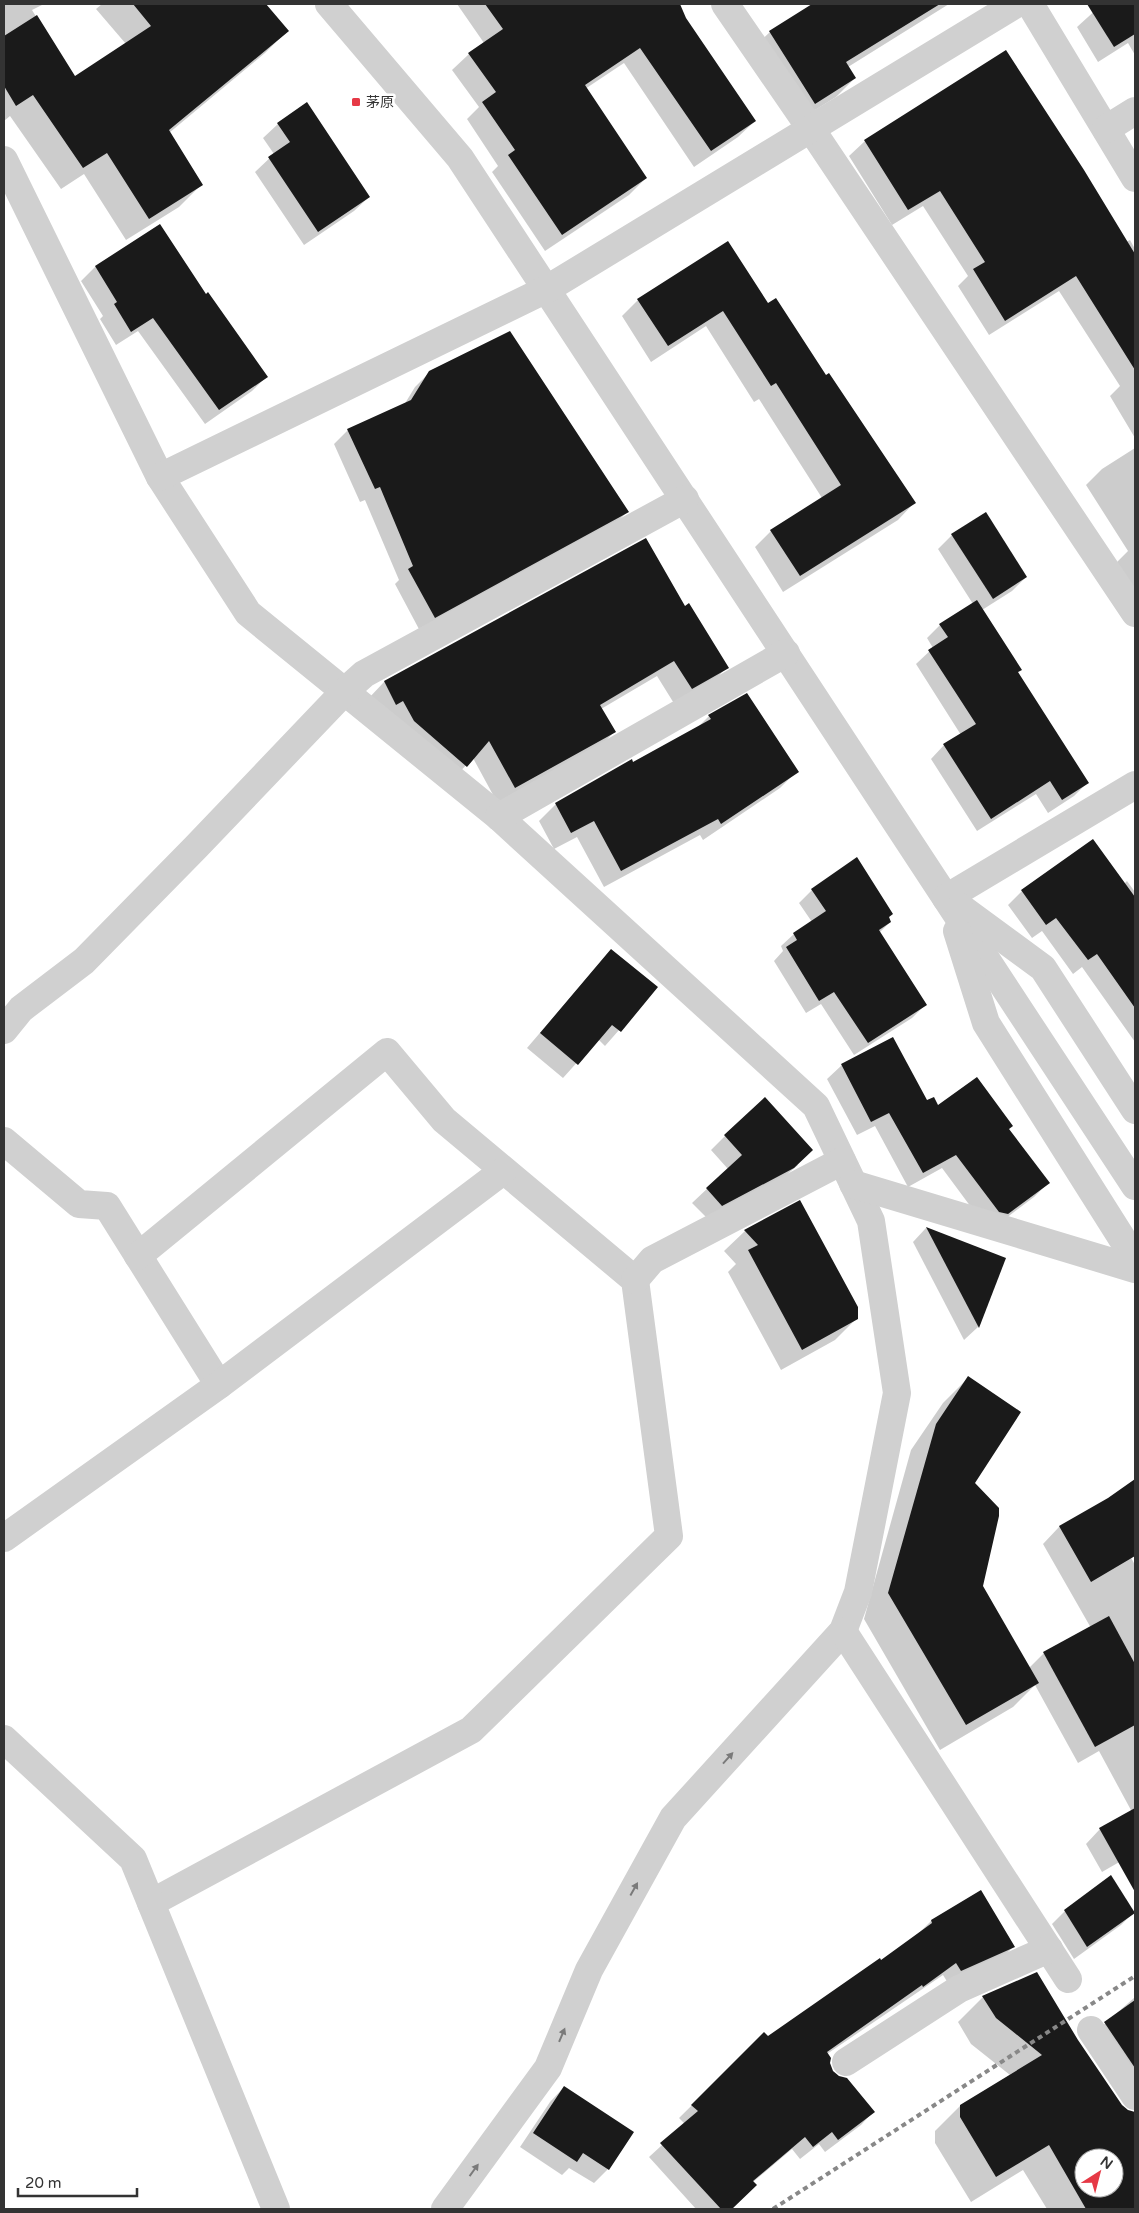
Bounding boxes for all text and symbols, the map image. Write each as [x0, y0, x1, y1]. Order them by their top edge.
place label: 茅原 [366, 94, 394, 111]
marker: 茅原 [350, 96, 362, 108]
one-way arrow [722, 1752, 734, 1764]
one-way arrow [630, 1882, 638, 1896]
one-way arrow [559, 2027, 567, 2042]
north arrow [1074, 2148, 1124, 2198]
text: N [1097, 2153, 1116, 2173]
one-way arrow [468, 2164, 479, 2177]
scale bar [18, 2166, 136, 2198]
text: 20 m [25, 2174, 62, 2192]

